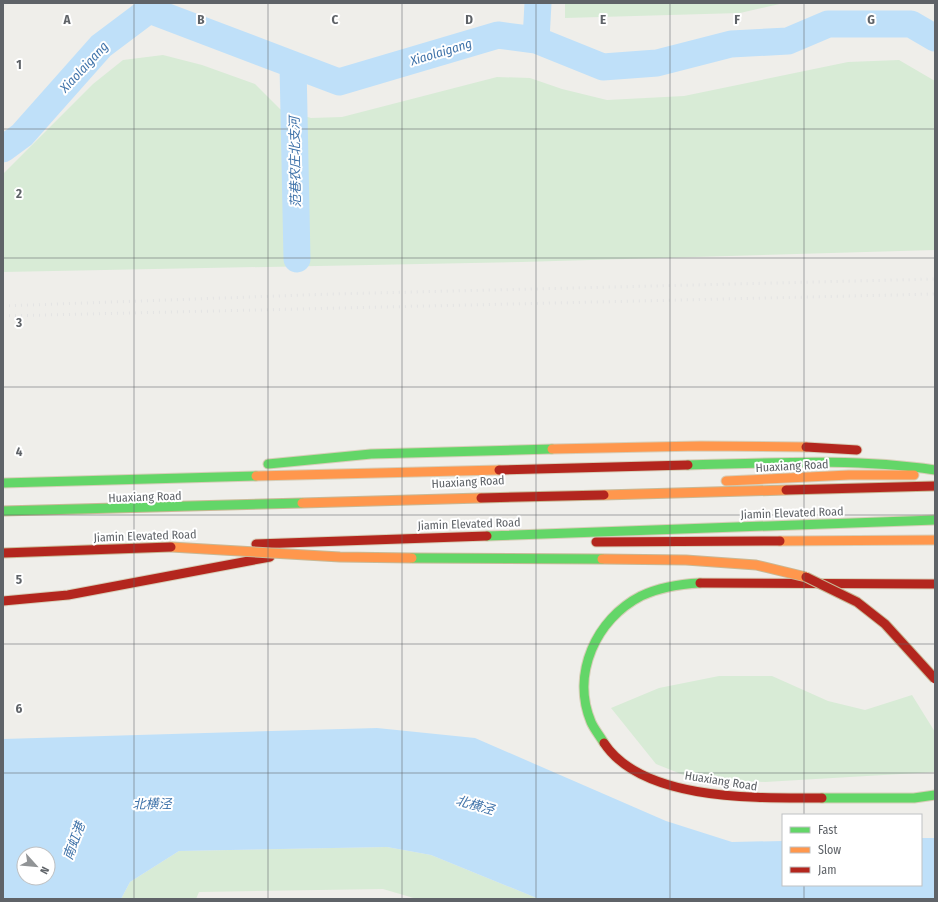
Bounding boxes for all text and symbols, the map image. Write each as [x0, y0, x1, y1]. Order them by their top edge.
text: A [62, 12, 71, 27]
text: B [197, 12, 205, 27]
text: C [332, 12, 339, 27]
text: D [465, 12, 473, 27]
text: E [600, 12, 606, 27]
text: F [734, 12, 740, 27]
text: G [867, 12, 875, 27]
water label: Xiaolaigang [407, 35, 474, 69]
water label: Xiaolaigang [56, 38, 111, 96]
text: 1 [16, 57, 22, 72]
water label: 范巷农庄北支河 [287, 113, 303, 208]
text: 2 [15, 186, 22, 201]
text: 3 [15, 315, 22, 330]
text: 4 [16, 444, 23, 459]
street label: Huaxiang Road [755, 457, 829, 475]
street label: Huaxiang Road [431, 473, 505, 491]
street label: Huaxiang Road [108, 489, 182, 505]
street label: Jiamin Elevated Road [740, 504, 844, 522]
street label: Jiamin Elevated Road [417, 515, 521, 533]
street label: Jiamin Elevated Road [93, 527, 197, 545]
text: 5 [16, 572, 22, 587]
text: 6 [16, 701, 23, 716]
street label: Huaxiang Road [684, 768, 758, 794]
water label: 北横泾 [454, 792, 498, 818]
water label: 北横泾 [132, 796, 174, 812]
legend [782, 814, 922, 886]
water label: 南虹港 [60, 818, 88, 862]
text: Fast [818, 823, 837, 837]
text: Slow [818, 843, 841, 857]
north arrow [16, 846, 56, 886]
text: Jam [818, 863, 836, 877]
text: N [37, 864, 52, 876]

